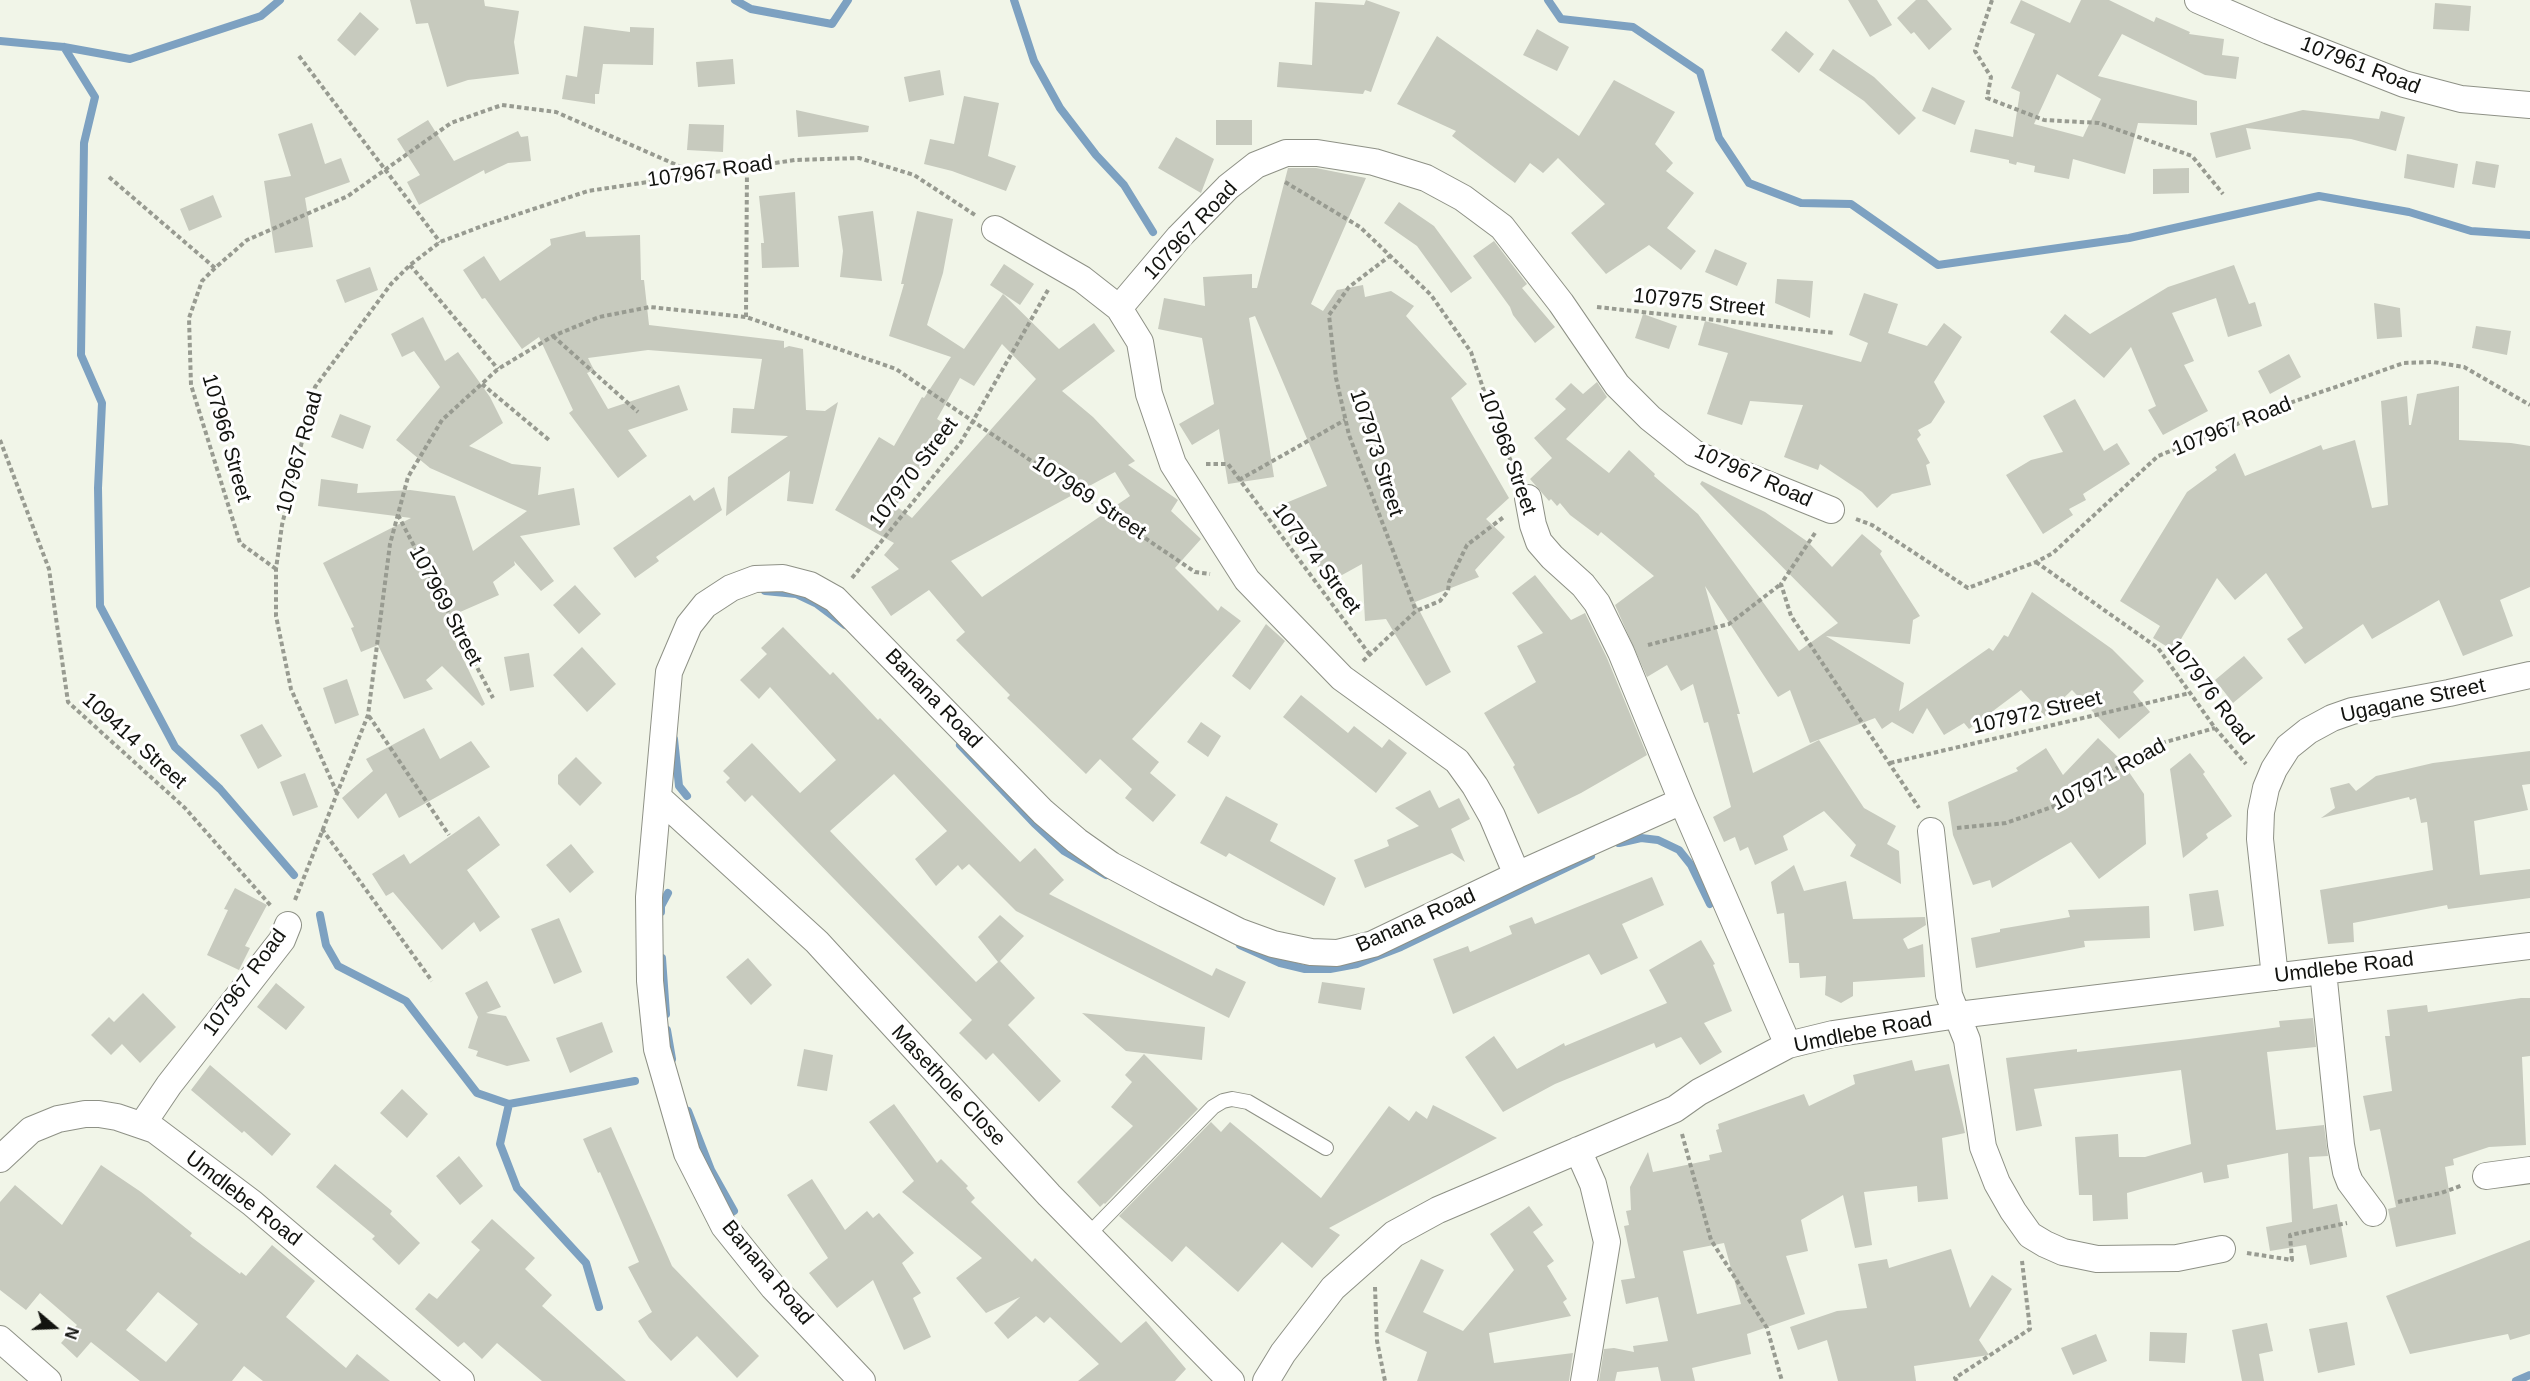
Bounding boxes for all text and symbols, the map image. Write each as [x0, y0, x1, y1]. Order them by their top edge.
street label: 107961 Road [2297, 32, 2423, 100]
street label: 107967 Road [646, 151, 774, 193]
street label: 107967 Road [1139, 176, 1243, 286]
street label: 107975 Street [1632, 284, 1766, 322]
street label: 107966 Street [196, 371, 256, 505]
street label: 107973 Street [1344, 386, 1408, 520]
street label: 107968 Street [1473, 386, 1541, 518]
street label: 107967 Road [272, 389, 328, 517]
street label: 107967 Road [2169, 392, 2295, 462]
street label: 107970 Street [864, 413, 964, 533]
street label: 107967 Road [1690, 439, 1816, 513]
street label: 107969 Street [1027, 451, 1151, 545]
street label: 107974 Street [1266, 499, 1366, 619]
street label: 107969 Street [403, 542, 487, 670]
street label: 107976 Road [2161, 636, 2259, 750]
street label: Banana Road [879, 644, 987, 754]
street label: Ugagane Street [2338, 673, 2488, 729]
street label: 107972 Street [1970, 686, 2104, 740]
street label: 109414 Street [77, 687, 191, 795]
street label: 107971 Road [2048, 733, 2170, 817]
street label: Banana Road [1352, 883, 1480, 959]
street label: 107967 Road [198, 925, 292, 1041]
street label: Umdlebe Road [2273, 947, 2415, 989]
street label: Umdlebe Road [1792, 1007, 1934, 1059]
street label: Masethole Close [885, 1020, 1011, 1152]
street label: Umdlebe Road [180, 1146, 306, 1252]
street label: Banana Road [716, 1216, 818, 1330]
north arrow [24, 1297, 84, 1357]
text: N [62, 1325, 81, 1341]

